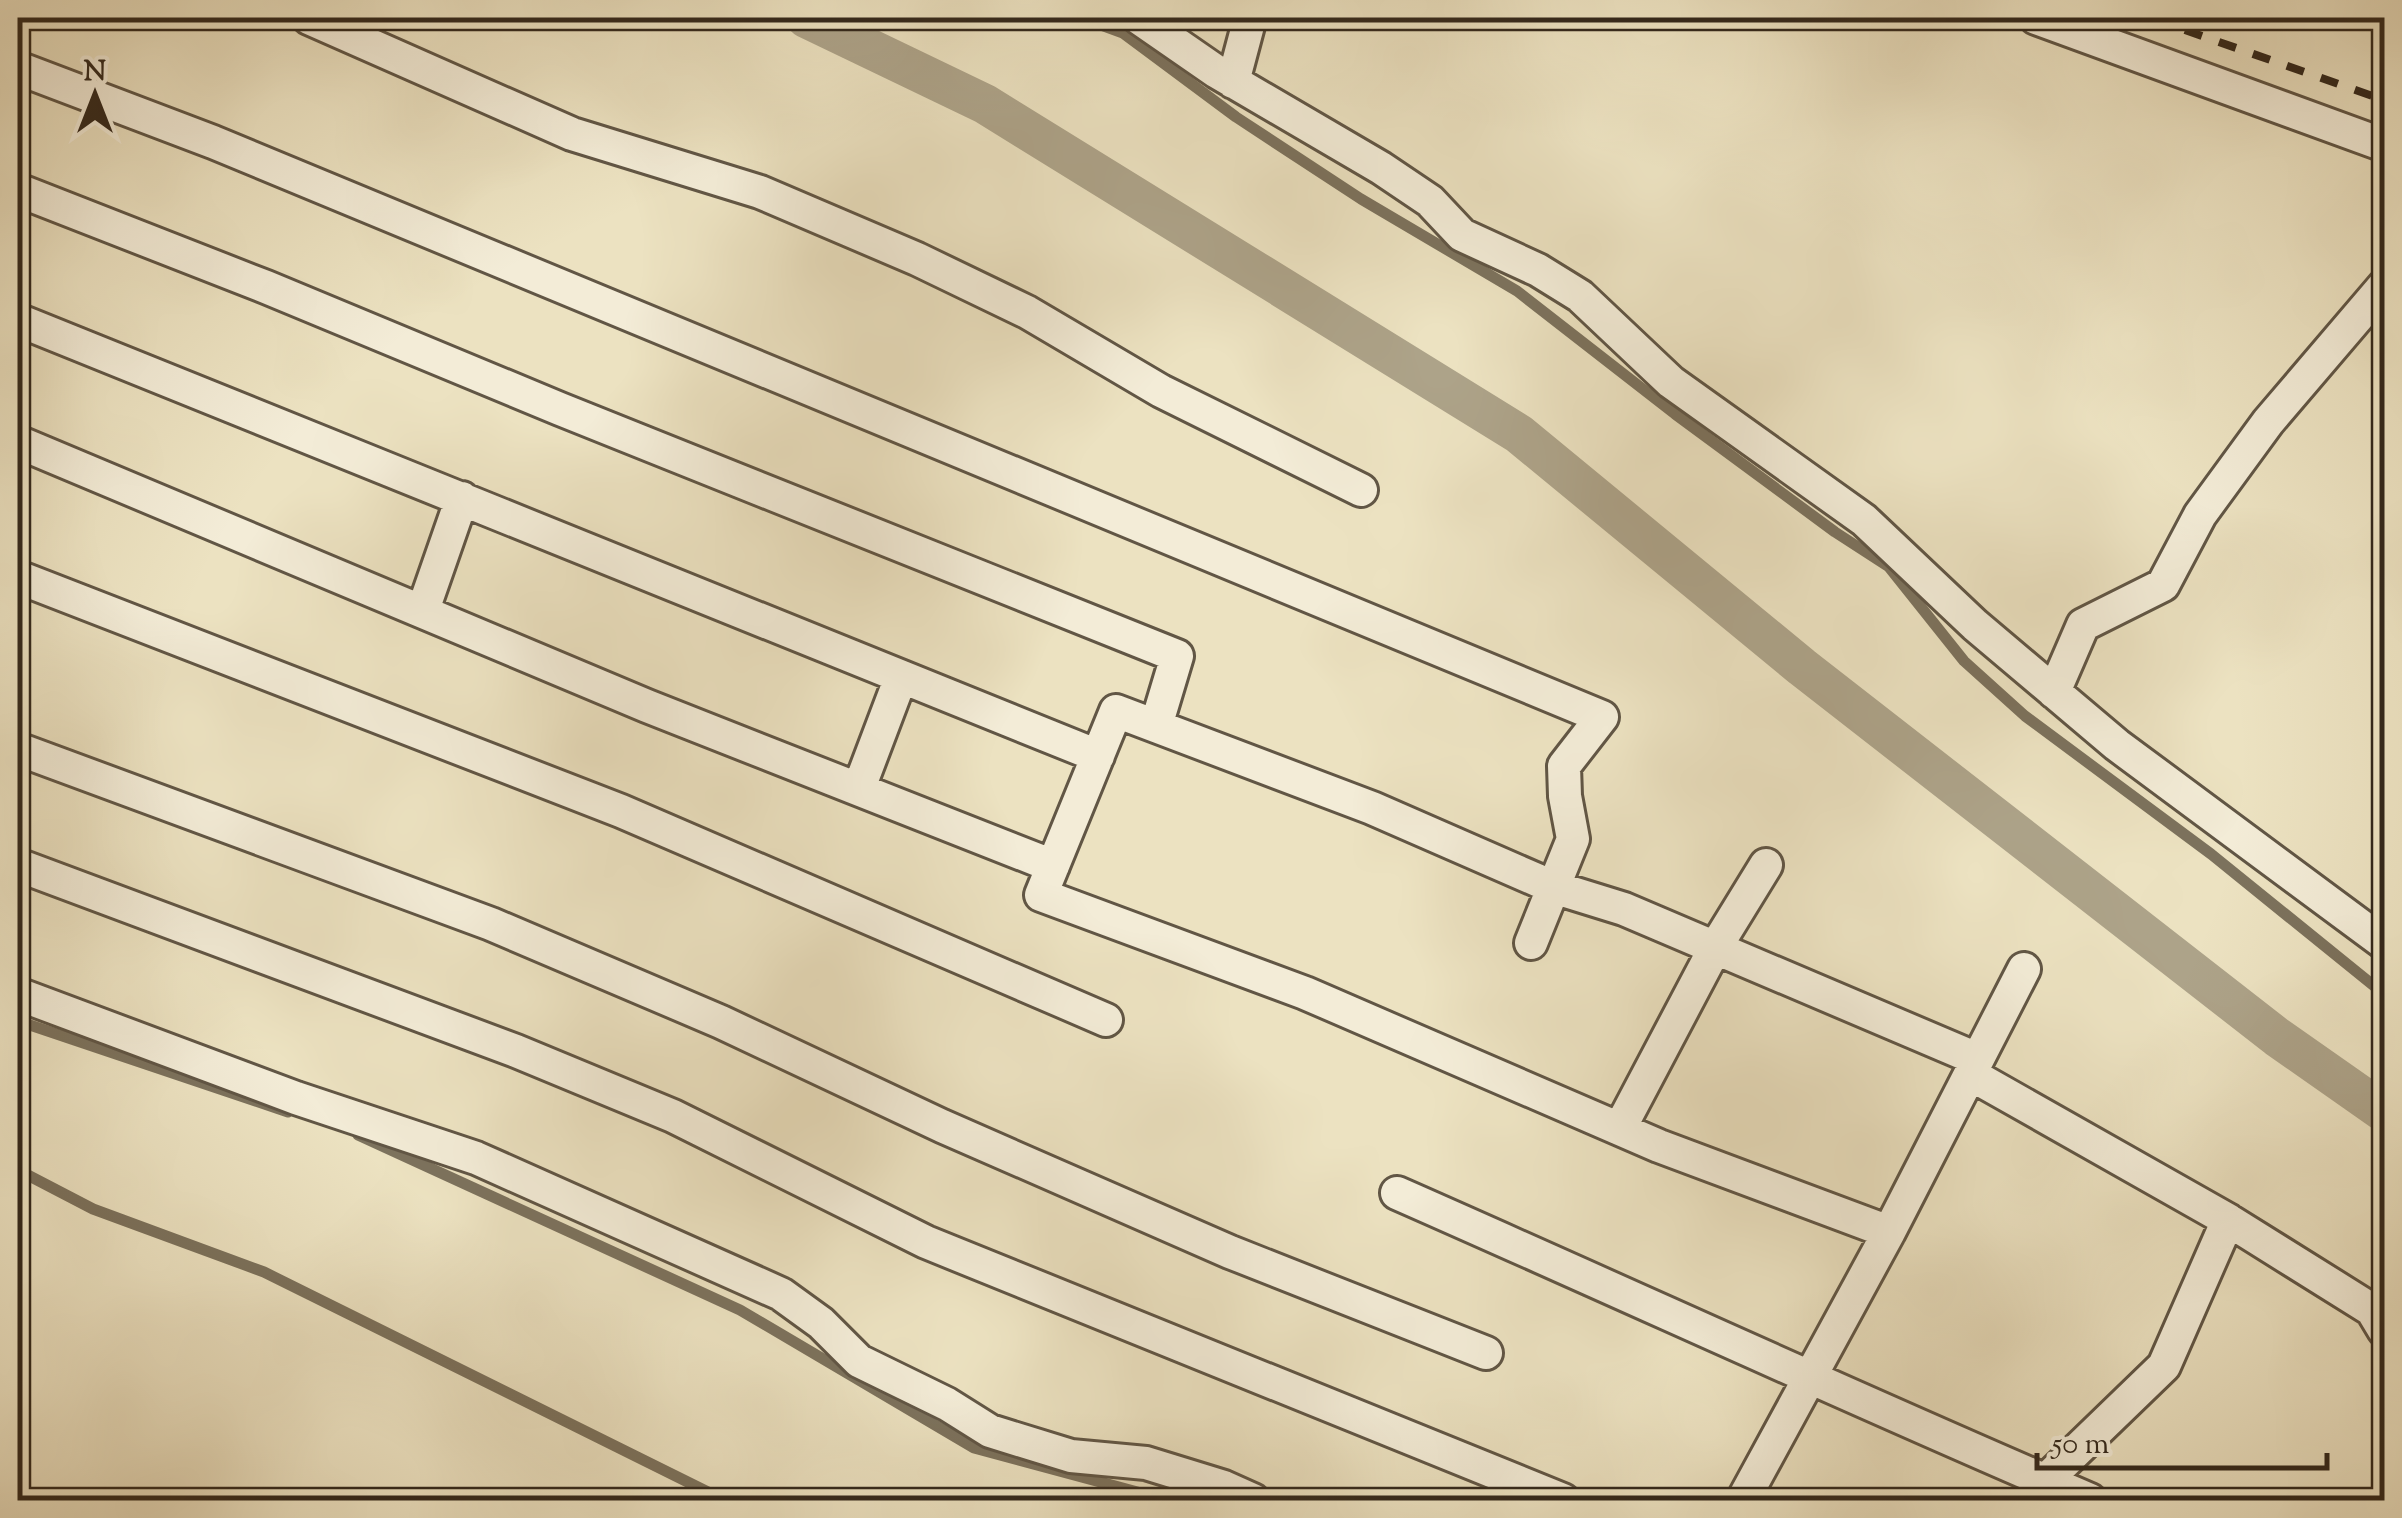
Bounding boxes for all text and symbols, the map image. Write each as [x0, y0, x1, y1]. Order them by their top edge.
north arrow [45, 45, 145, 145]
text: N [84, 53, 106, 93]
scale bar [2037, 1408, 2327, 1470]
text: 50 m [2050, 1424, 2110, 1467]

